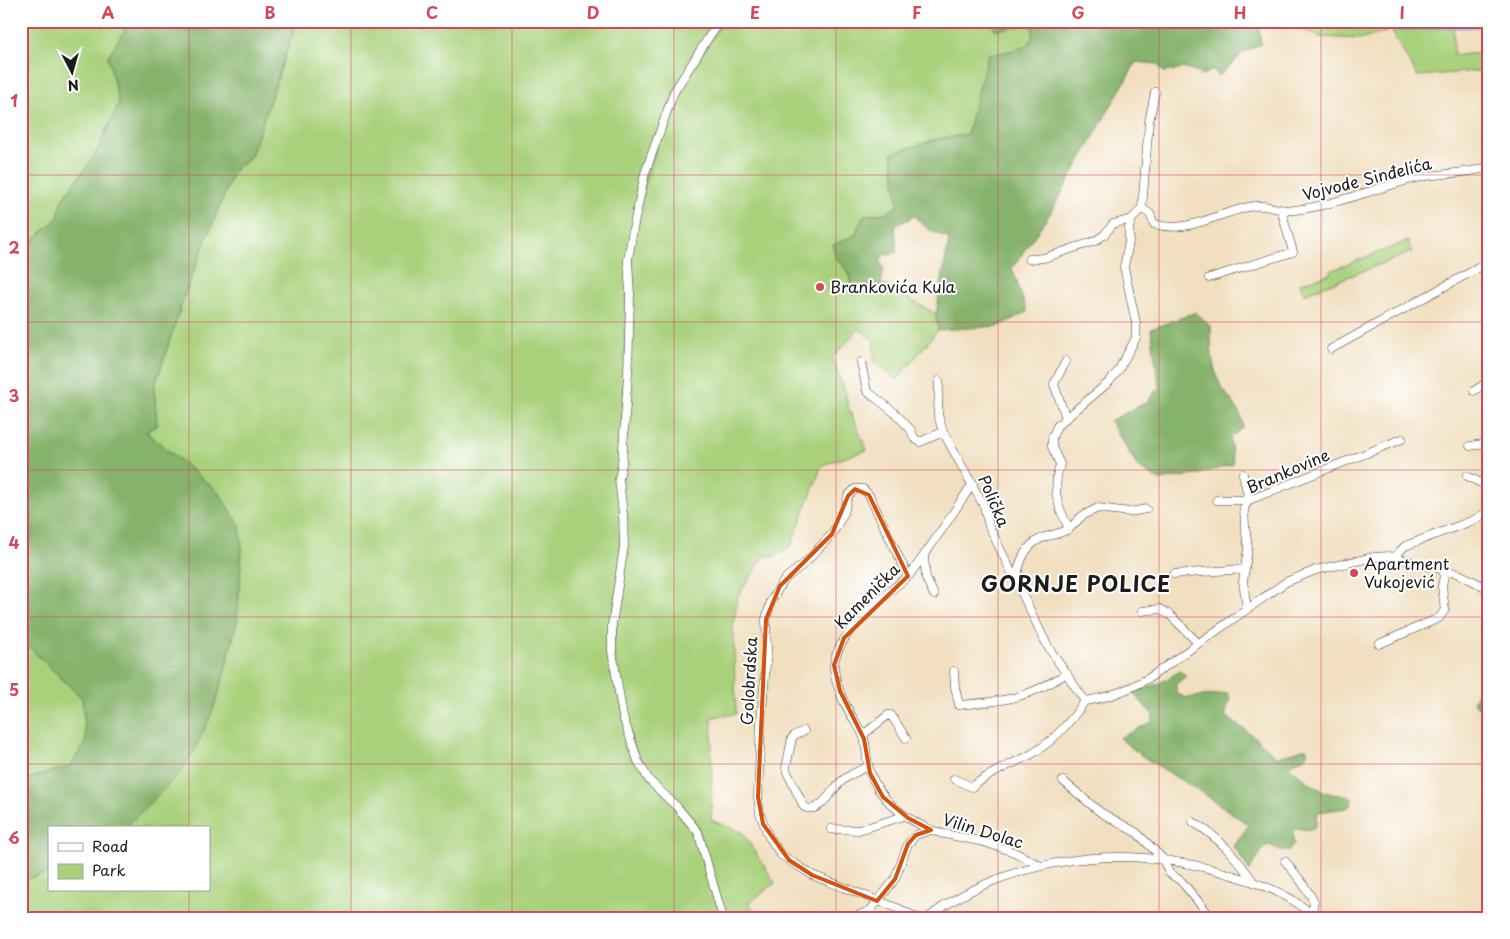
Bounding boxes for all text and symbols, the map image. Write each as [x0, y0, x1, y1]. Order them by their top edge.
text: A [102, 0, 115, 24]
text: B [265, 0, 276, 24]
text: C [426, 0, 438, 24]
text: D [587, 0, 599, 24]
text: E [750, 0, 760, 24]
text: F [912, 0, 922, 24]
text: G [1071, 0, 1085, 24]
text: H [1234, 0, 1246, 24]
text: I [1399, 0, 1405, 24]
north arrow [48, 48, 98, 98]
text: N [67, 74, 80, 96]
text: 1 [10, 88, 18, 112]
street label: Vojvode Sinđelića [1300, 150, 1434, 206]
text: 2 [8, 235, 20, 259]
place label: Brankovića Kula [830, 274, 956, 298]
marker: Brankovića Kula [814, 281, 826, 293]
text: 3 [9, 383, 19, 407]
street label: Brankovine [1242, 442, 1333, 498]
street label: Polička [973, 471, 1017, 530]
text: 4 [9, 530, 20, 554]
place label: Apartment Vukojević [1364, 551, 1450, 593]
street label: Kamenička [828, 557, 905, 634]
district label: GORNJE POLICE [981, 567, 1171, 599]
marker: Apartment Vukojević [1348, 567, 1360, 579]
street label: Golobrdska [734, 636, 762, 726]
text: 5 [9, 677, 19, 701]
street label: Vilin Dolac [940, 806, 1027, 854]
text: 6 [8, 825, 20, 849]
legend [48, 826, 210, 892]
text: Road [92, 834, 128, 857]
text: Park [92, 858, 126, 881]

